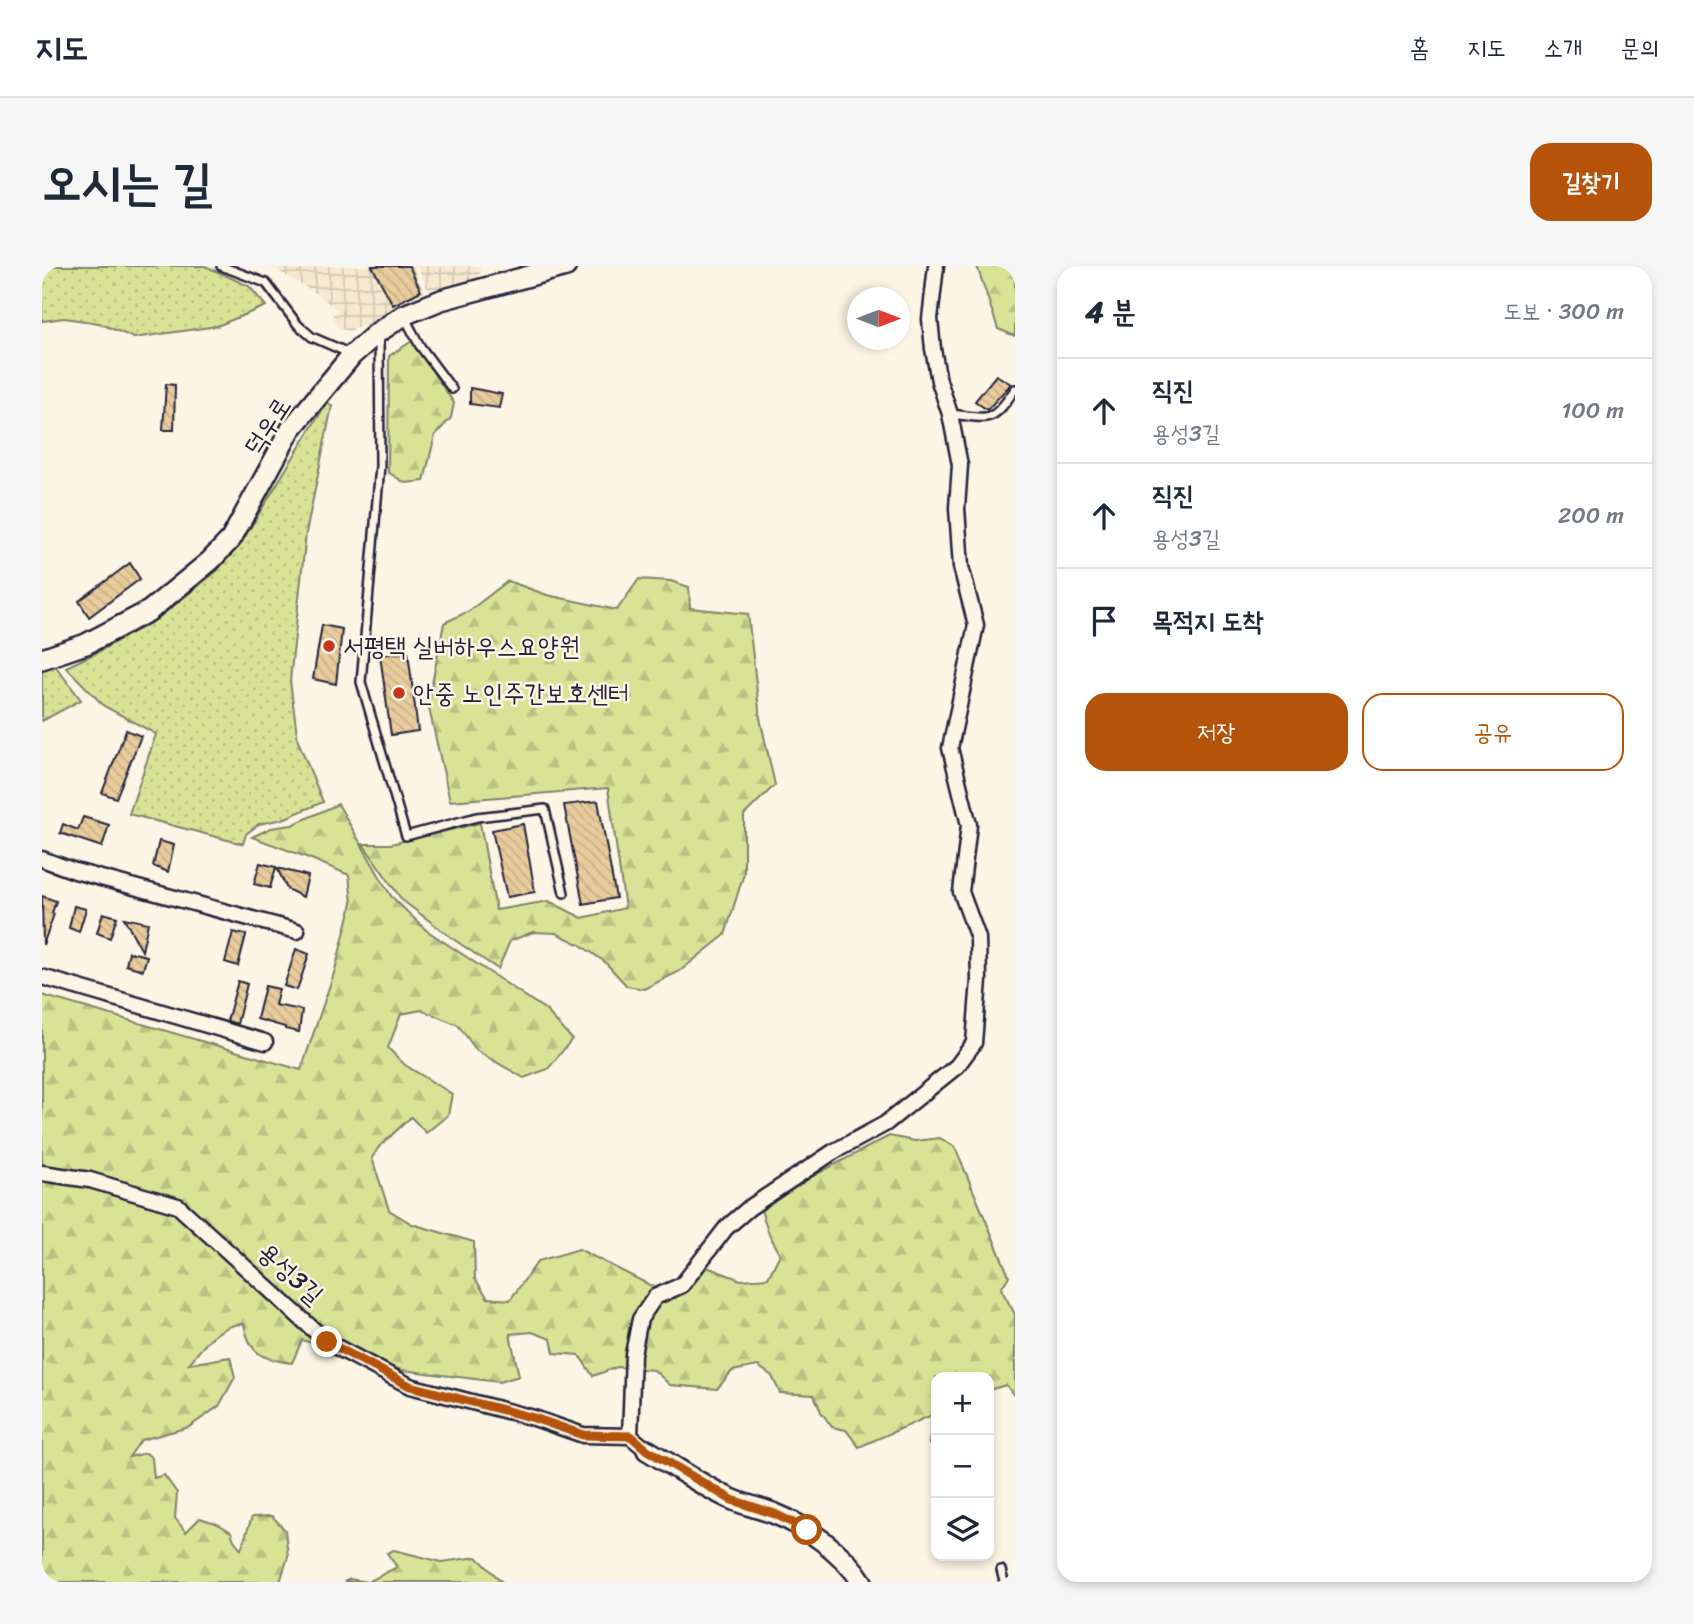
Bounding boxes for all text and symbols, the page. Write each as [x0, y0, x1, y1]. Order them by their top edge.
text: 지도 [35, 19, 88, 77]
text: 홈 [1410, 27, 1429, 69]
text: 지도 [1467, 27, 1506, 69]
text: 소개 [1544, 27, 1582, 69]
text: 문의 [1620, 27, 1659, 69]
text: 오시는 길 [42, 139, 212, 226]
button: 길찾기 [1530, 143, 1652, 221]
text: 4 분 [1085, 285, 1136, 339]
north arrow [847, 287, 910, 350]
text: 도보 · 300 m [1504, 291, 1624, 332]
text: 직진 [1152, 367, 1194, 413]
street label: 덕우로 [231, 387, 303, 465]
text: 100 m [1561, 390, 1624, 431]
icon: ahead [1085, 392, 1123, 430]
text: 용성3길 [1152, 413, 1220, 454]
text: 직진 [1152, 472, 1194, 518]
text: 200 m [1558, 495, 1624, 536]
icon: ahead [1085, 497, 1123, 535]
text: 용성3길 [1152, 518, 1220, 559]
text: 목적지 도착 [1152, 598, 1263, 644]
icon: arrive [1085, 602, 1123, 640]
place label: 서평택 실버하우스요양원 [343, 623, 580, 669]
marker: 서평택 실버하우스요양원 [321, 638, 337, 654]
place label: 안중 노인주간보호센터 [413, 670, 629, 716]
marker: 안중 노인주간보호센터 [391, 685, 407, 701]
button: 저장 [1085, 693, 1348, 771]
button: 공유 [1362, 693, 1624, 771]
street label: 용성3길 [247, 1230, 335, 1316]
route end [311, 1326, 342, 1357]
map controls [931, 1372, 994, 1561]
button: + [931, 1372, 994, 1435]
button: − [931, 1435, 994, 1498]
button: layers [931, 1498, 994, 1561]
route start [791, 1514, 822, 1545]

